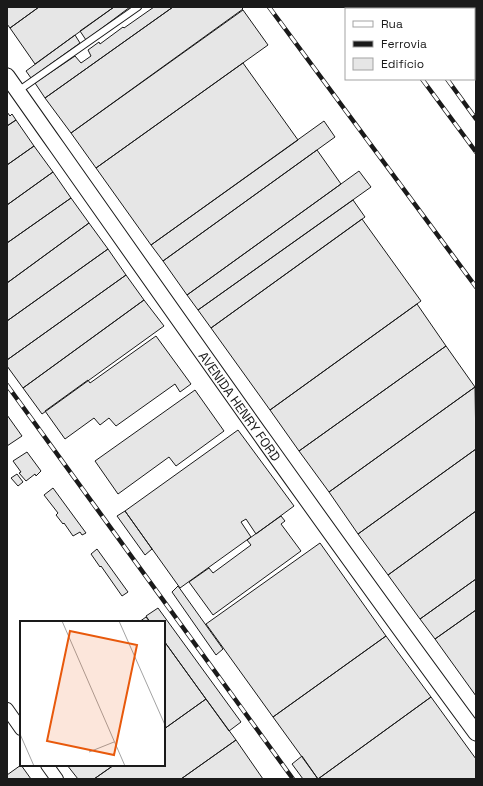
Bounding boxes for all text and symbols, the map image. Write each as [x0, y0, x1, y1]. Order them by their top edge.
legend [345, 8, 475, 80]
text: Rua [381, 16, 403, 32]
text: Ferrovia [381, 36, 427, 52]
text: Edifício [381, 56, 424, 72]
street label: AVENIDA HENRY FORD [195, 348, 284, 465]
inset map [20, 621, 165, 766]

